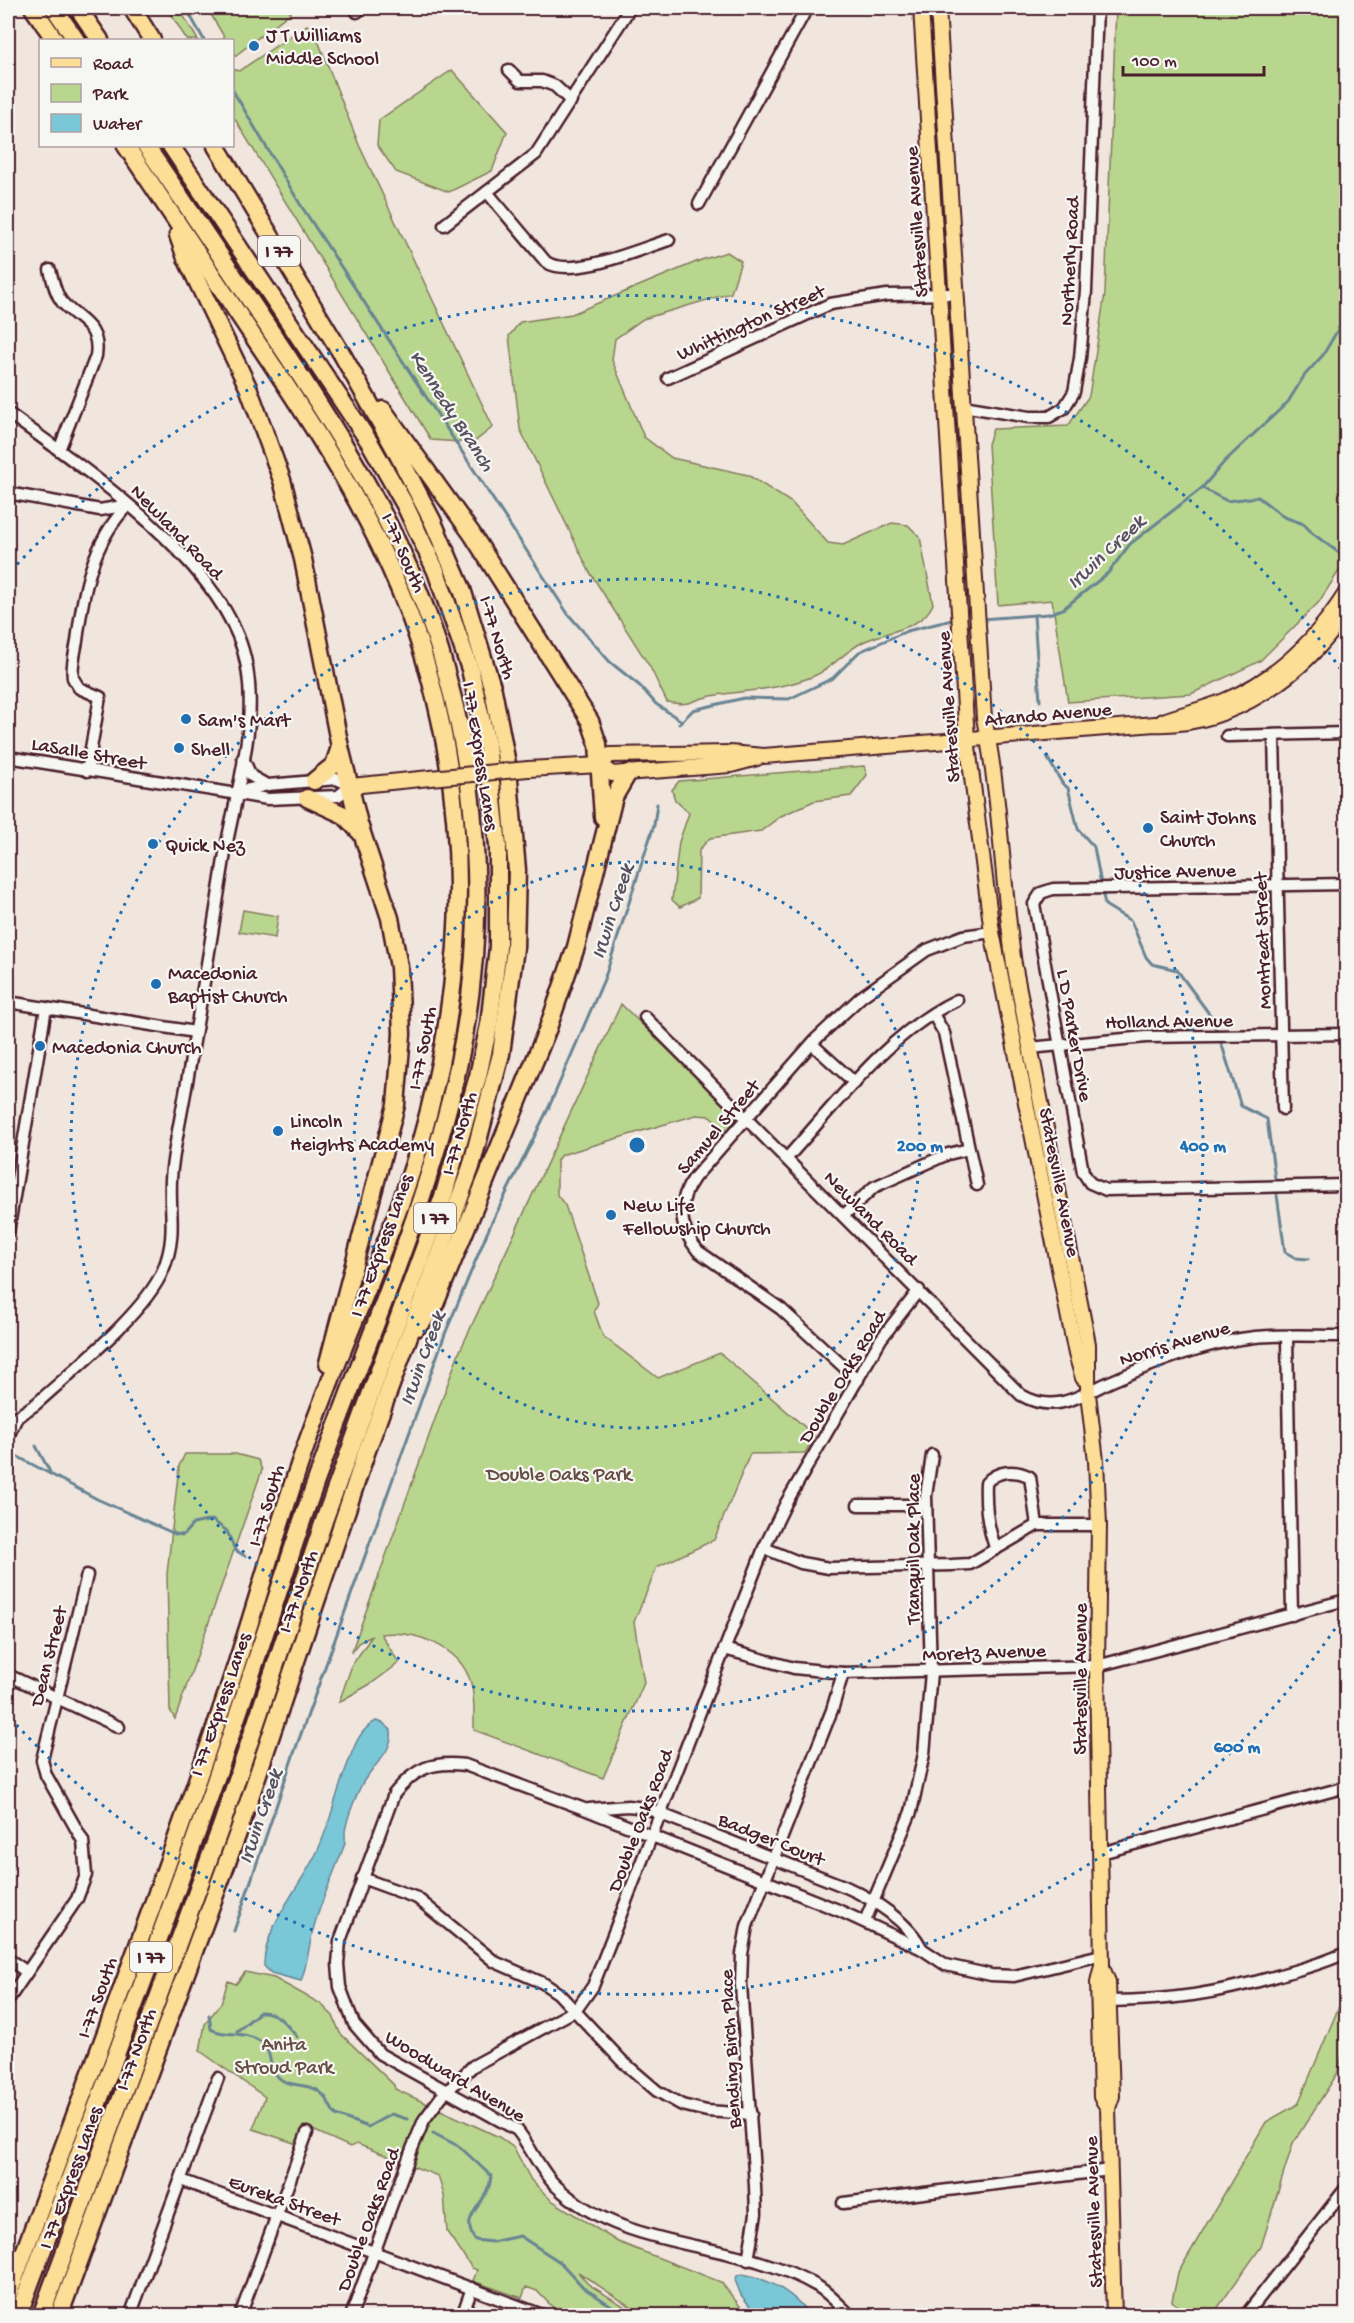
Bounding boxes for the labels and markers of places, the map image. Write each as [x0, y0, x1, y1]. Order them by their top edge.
place label: J T Williams Middle School [266, 26, 379, 72]
marker: J T Williams Middle School [247, 39, 261, 53]
place label: Sam's Mart [198, 711, 292, 734]
marker: Sam's Mart [179, 712, 193, 726]
place label: Shell [191, 740, 230, 763]
marker: Shell [172, 741, 186, 755]
place label: Saint Johns Church [1160, 808, 1256, 854]
marker: Saint Johns Church [1141, 821, 1155, 835]
place label: Quick Nez [165, 836, 246, 859]
marker: Quick Nez [146, 837, 160, 851]
place label: Macedonia Baptist Church [167, 964, 288, 1010]
marker: Macedonia Baptist Church [149, 977, 163, 991]
place label: Macedonia Church [52, 1038, 202, 1061]
marker: Macedonia Church [33, 1039, 47, 1053]
place label: Lincoln Heights Academy [290, 1112, 434, 1158]
marker: Lincoln Heights Academy [271, 1124, 285, 1138]
centre of rings [627, 1135, 647, 1155]
place label: New Life Fellowship Church [622, 1196, 771, 1242]
marker: New Life Fellowship Church [604, 1208, 618, 1222]

